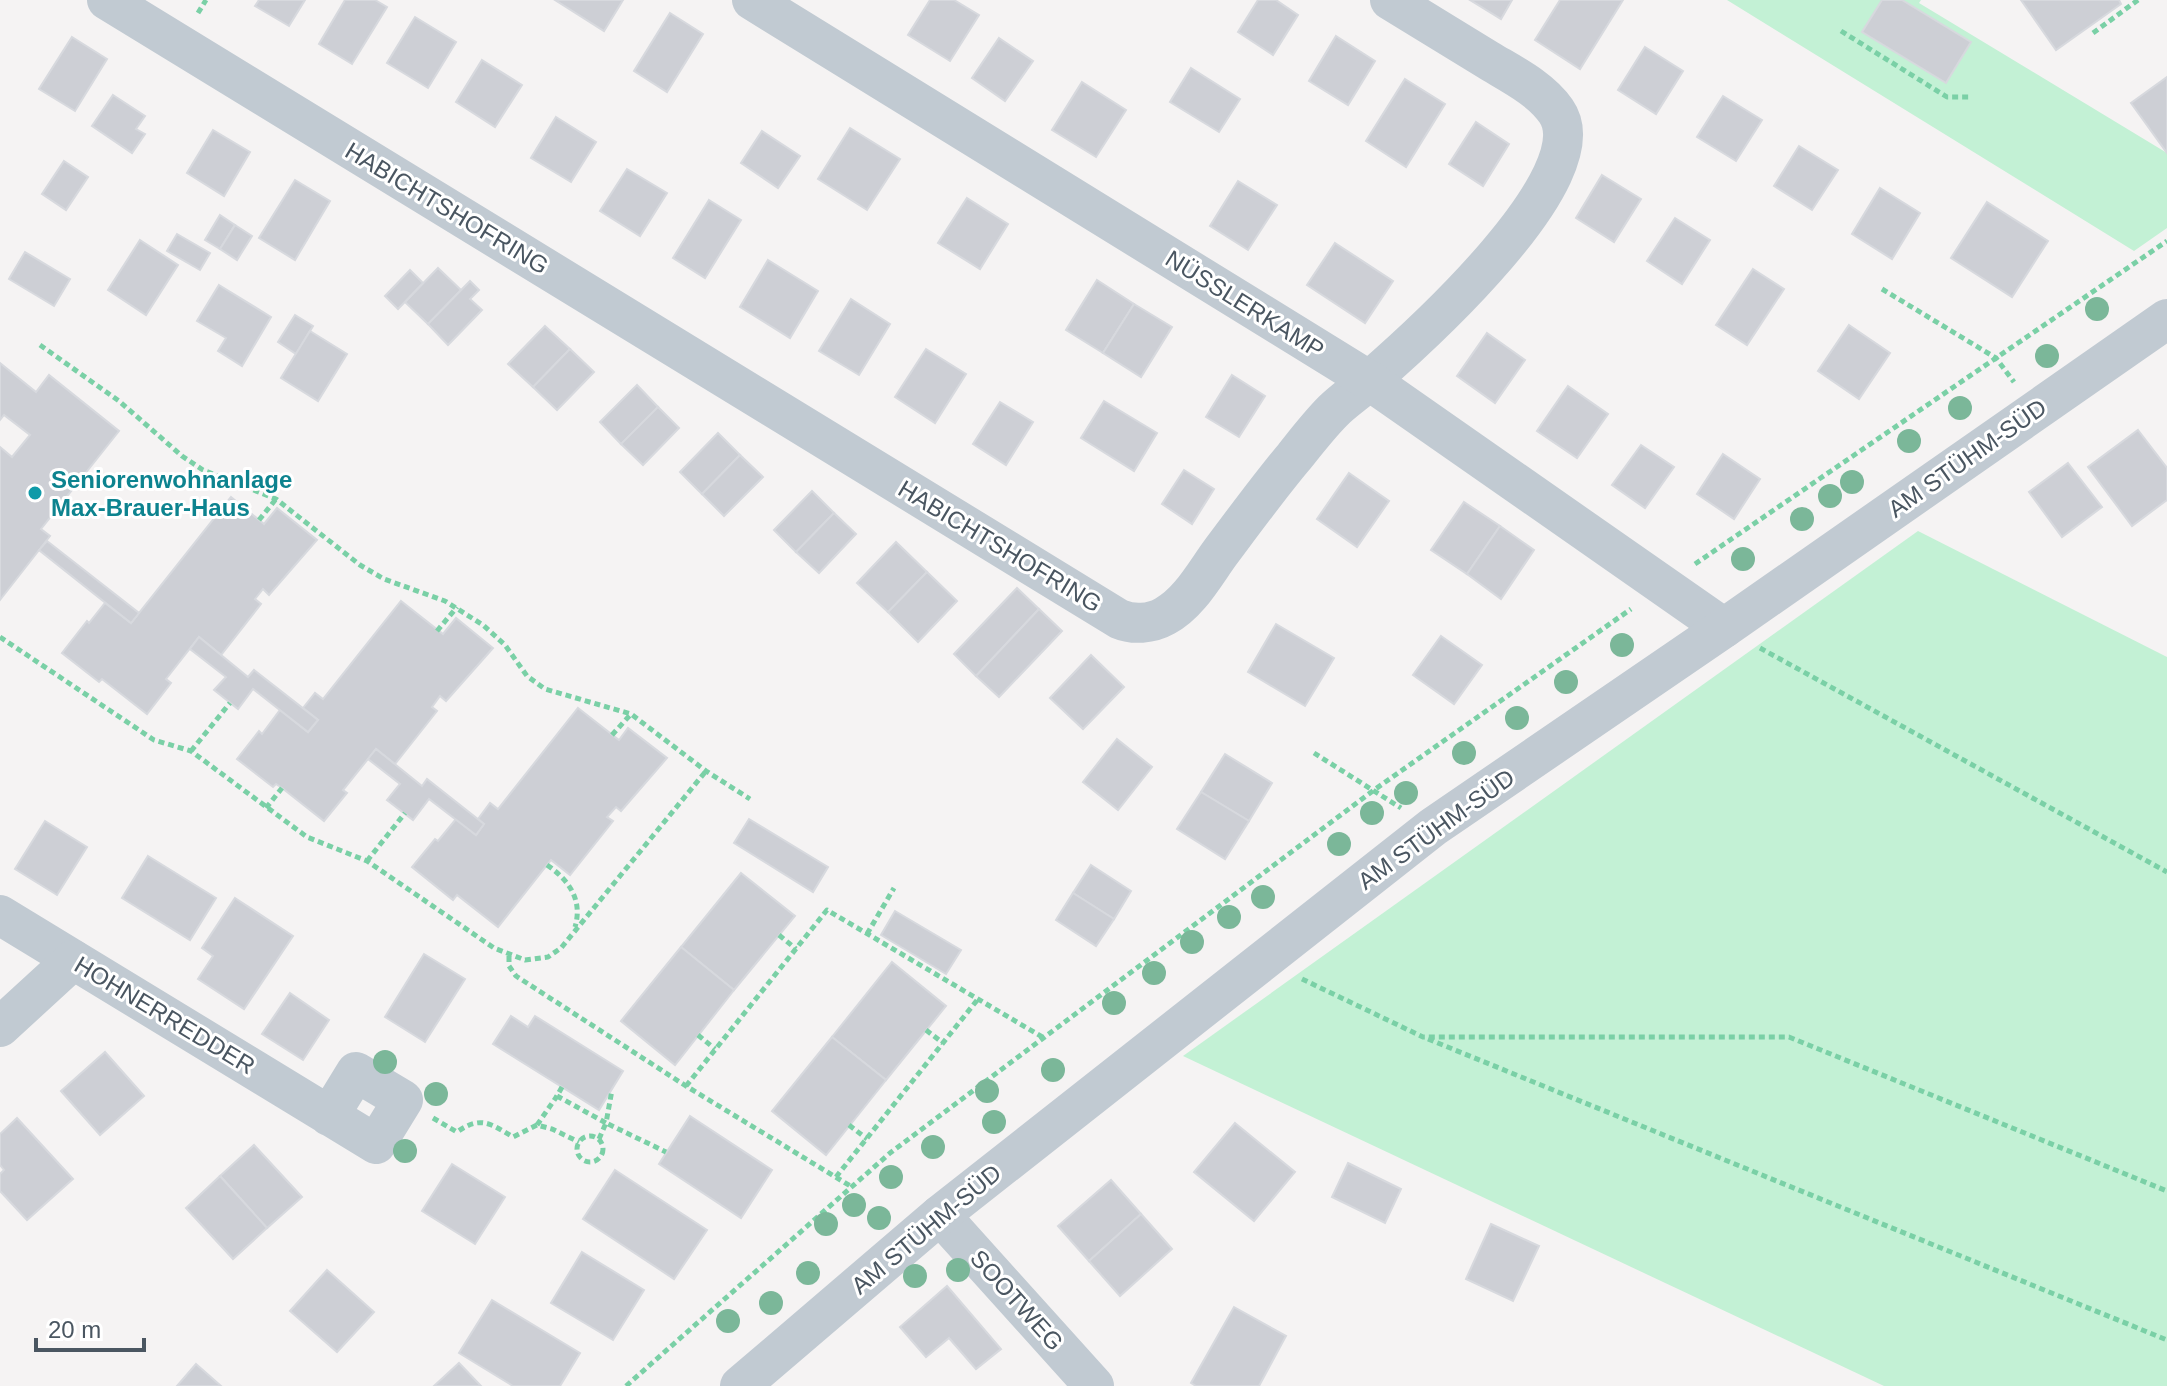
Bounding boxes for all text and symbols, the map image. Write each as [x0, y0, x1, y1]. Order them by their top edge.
street label: HABICHTSHOFRING [341, 137, 553, 279]
street label: NÜSSLERKAMP [1161, 244, 1329, 364]
street label: AM STÜHM-SÜD [1883, 393, 2051, 523]
place label: Seniorenwohnanlage Max-Brauer-Haus [51, 466, 292, 521]
street label: HABICHTSHOFRING [894, 475, 1106, 617]
marker: Seniorenwohnanlage Max-Brauer-Haus [26, 484, 44, 502]
street label: AM STÜHM-SÜD [1353, 763, 1519, 895]
street label: HOHNERREDDER [70, 951, 260, 1079]
street label: AM STÜHM-SÜD [846, 1159, 1006, 1299]
street label: SOOTWEG [965, 1244, 1069, 1356]
scale bar [36, 1302, 144, 1352]
text: 20 m [48, 1316, 101, 1343]

